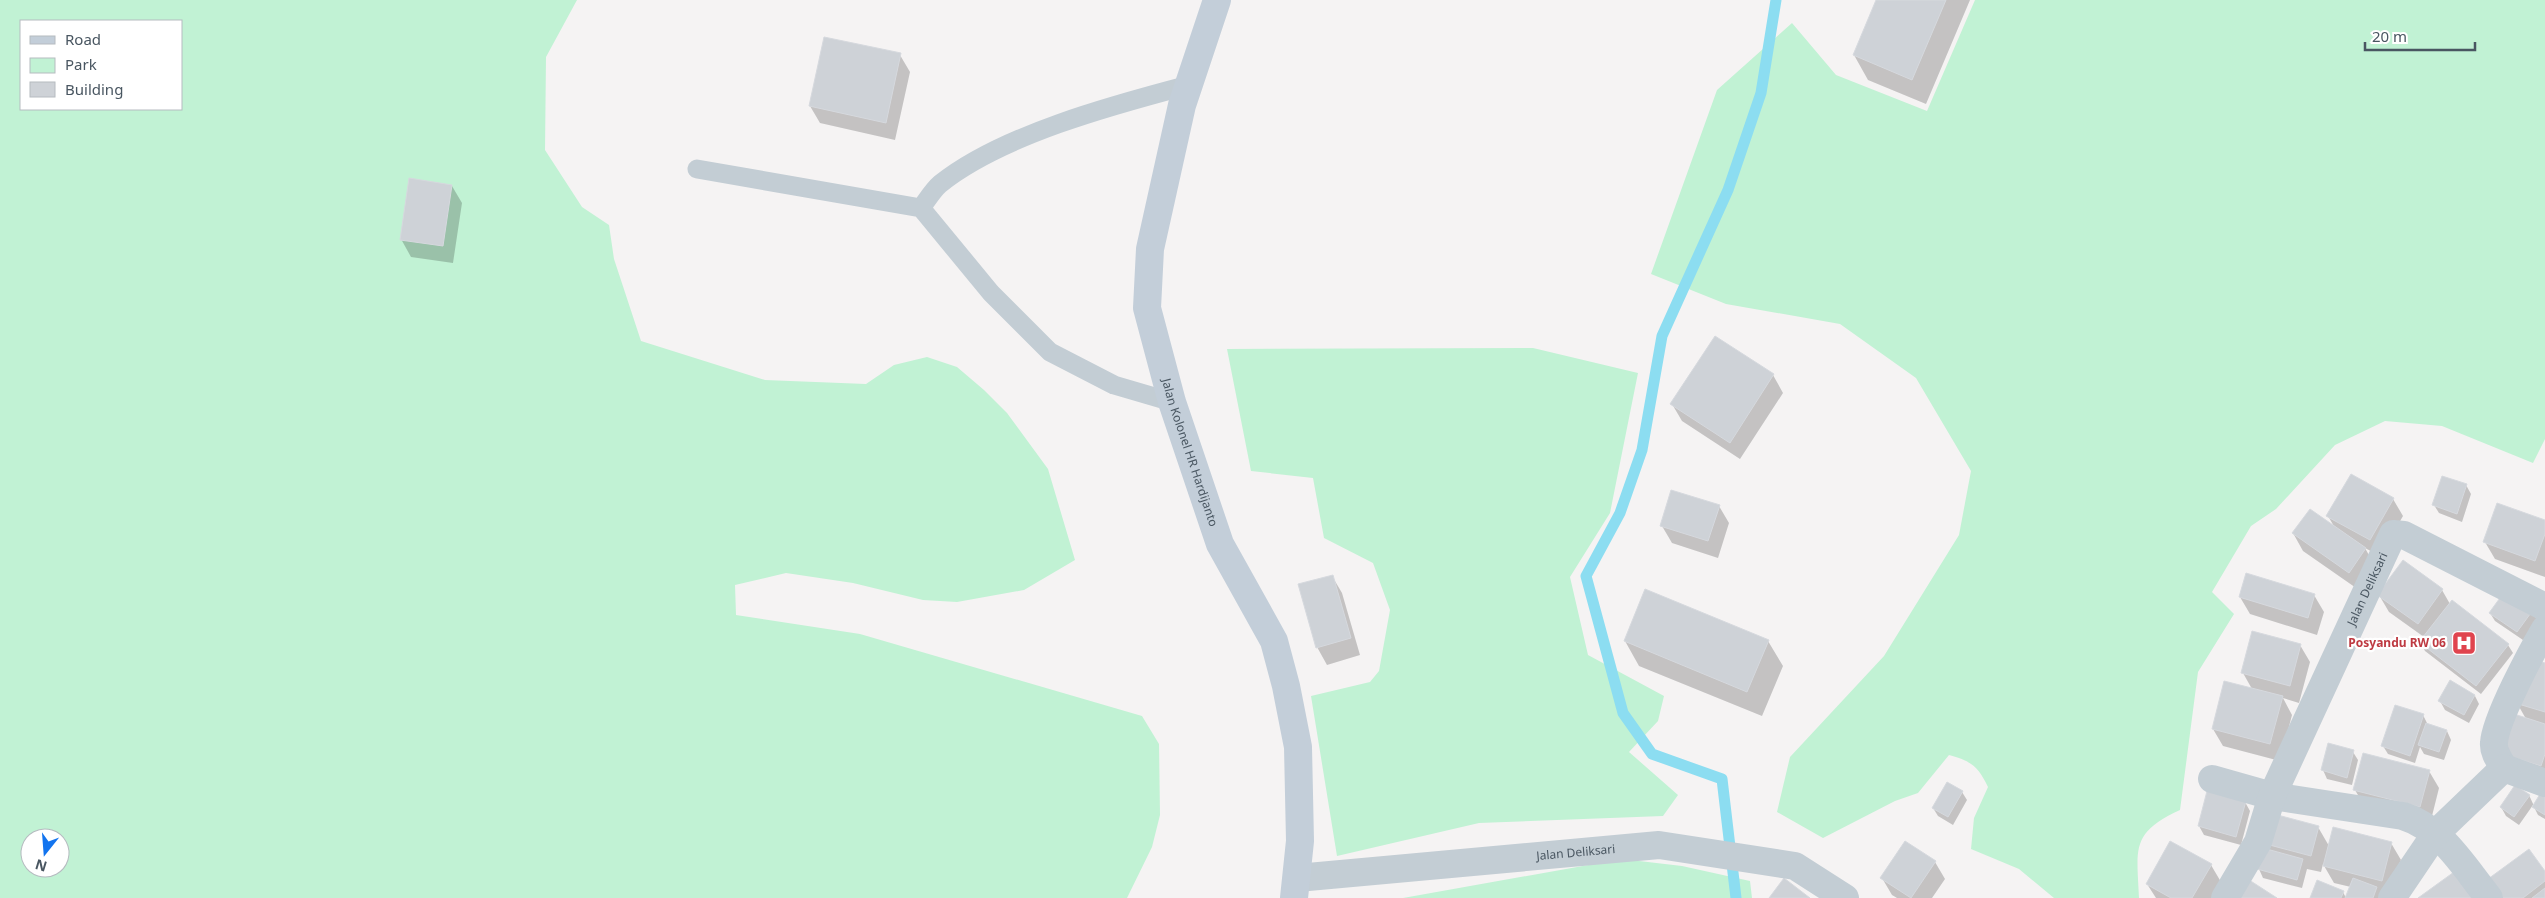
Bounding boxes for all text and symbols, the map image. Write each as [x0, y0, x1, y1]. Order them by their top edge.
legend [20, 20, 182, 110]
scale bar [2365, 20, 2475, 52]
text: 20 m [2372, 26, 2407, 46]
text: Road [65, 29, 101, 49]
text: Park [65, 54, 97, 74]
text: Building [65, 79, 123, 99]
street label: Jalan Kolonel HR Hardijanto [1158, 375, 1222, 529]
street label: Jalan Deliksari [2342, 549, 2391, 629]
hospital icon: Posyandu RW 06 [2451, 630, 2477, 656]
place label: Posyandu RW 06 [2348, 634, 2446, 651]
north arrow [20, 828, 70, 878]
street label: Jalan Deliksari [1535, 840, 1616, 864]
text: N [33, 855, 49, 877]

